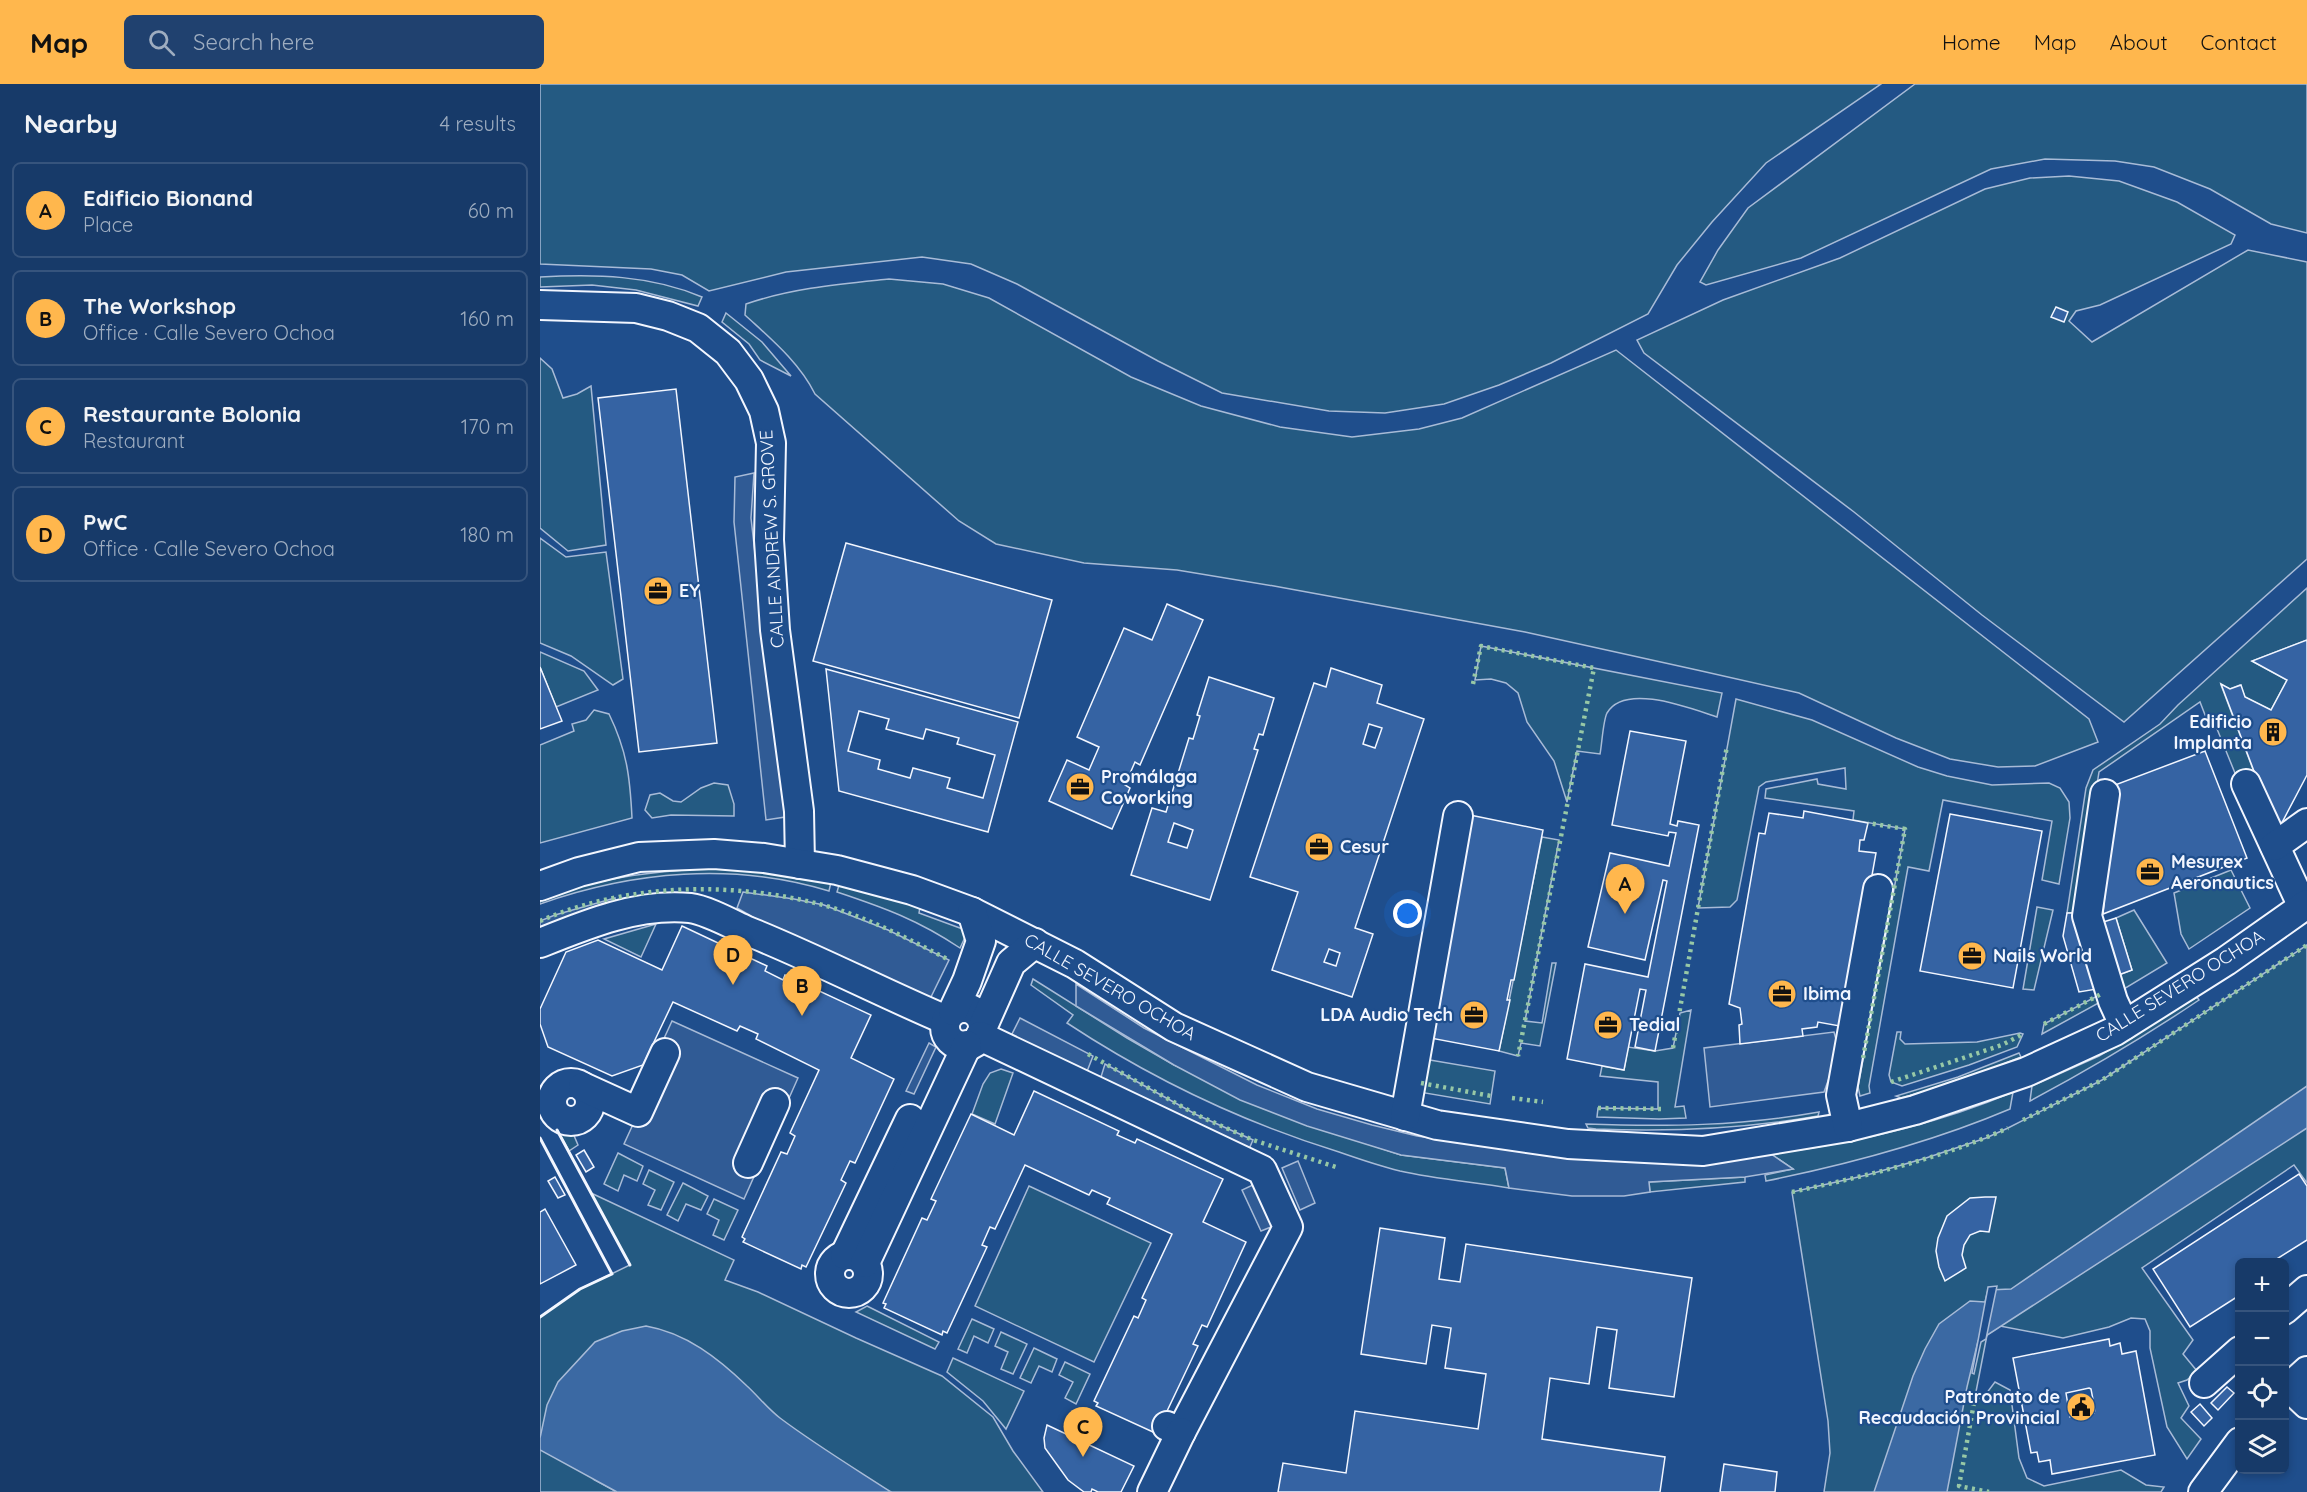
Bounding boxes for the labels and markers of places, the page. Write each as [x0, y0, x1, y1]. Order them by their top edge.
office icon: EY [642, 575, 674, 607]
place label: EY [679, 579, 700, 602]
place label: Edificio Implanta [2174, 710, 2252, 754]
building icon: Edificio Implanta [2257, 716, 2289, 748]
place label: Promálaga Coworking [1101, 765, 1197, 809]
office icon: Promálaga Coworking [1064, 771, 1096, 803]
office icon: Cesur [1303, 831, 1335, 863]
place label: Cesur [1340, 835, 1389, 858]
place label: Mesurex Aeronautics [2171, 850, 2274, 894]
office icon: Mesurex Aeronautics [2134, 856, 2166, 888]
pin: A [1606, 864, 1644, 914]
pin: D [714, 936, 752, 985]
office icon: Nails World [1956, 940, 1988, 972]
place label: Nails World [1993, 944, 2092, 967]
pin: B [782, 966, 822, 1016]
office icon: Ibima [1766, 978, 1798, 1010]
place label: Ibima [1803, 982, 1851, 1005]
office icon: LDA Audio Tech [1458, 999, 1490, 1031]
place label: LDA Audio Tech [1320, 1003, 1453, 1026]
office icon: Tedial [1592, 1009, 1624, 1041]
place label: Tedial [1629, 1013, 1680, 1036]
place label: Patronato de Recaudación Provincial [1859, 1385, 2060, 1429]
public building icon: Patronato de Recaudación Provincial [2065, 1391, 2097, 1423]
pin: C [1064, 1408, 1102, 1457]

